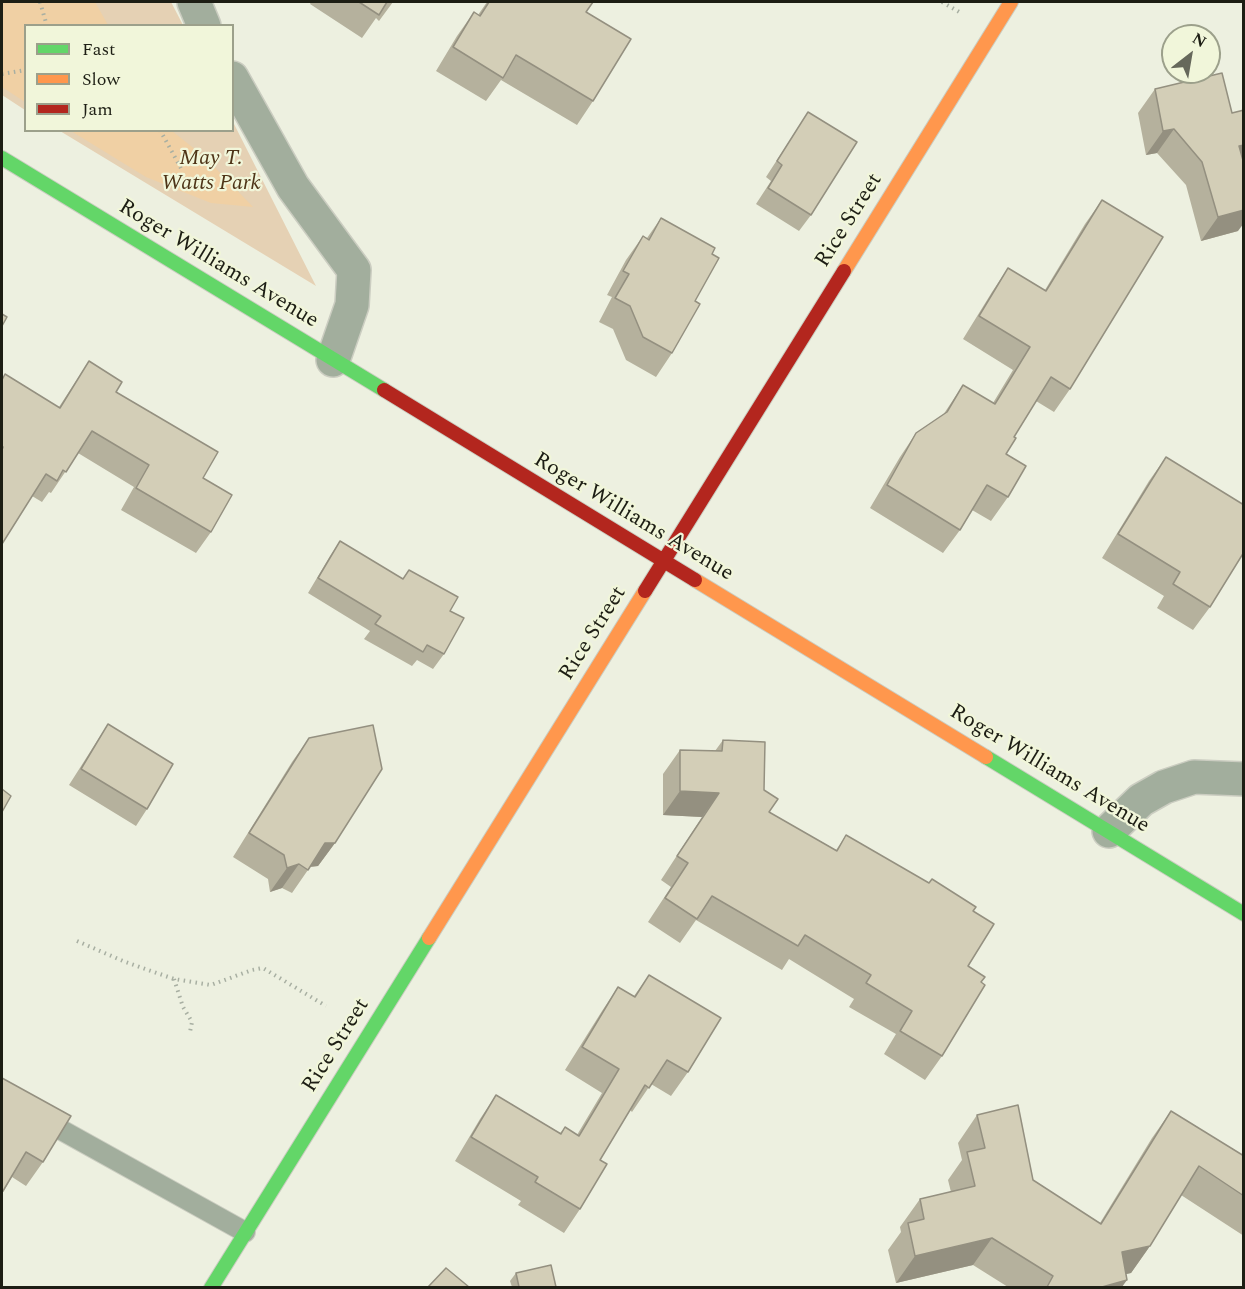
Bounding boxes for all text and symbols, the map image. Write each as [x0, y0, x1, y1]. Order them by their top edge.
legend [24, 24, 234, 132]
north arrow [1161, 24, 1221, 84]
text: N [1187, 27, 1211, 54]
text: Fast [82, 36, 115, 63]
text: Slow [82, 66, 120, 93]
text: Jam [82, 96, 113, 123]
park label: May T. Watts Park [161, 147, 261, 198]
street label: Rice Street [811, 169, 889, 273]
street label: Roger Williams Avenue [113, 195, 323, 335]
street label: Roger Williams Avenue [528, 448, 738, 588]
street label: Rice Street [555, 582, 633, 686]
street label: Roger Williams Avenue [944, 700, 1154, 840]
street label: Rice Street [298, 994, 376, 1098]

